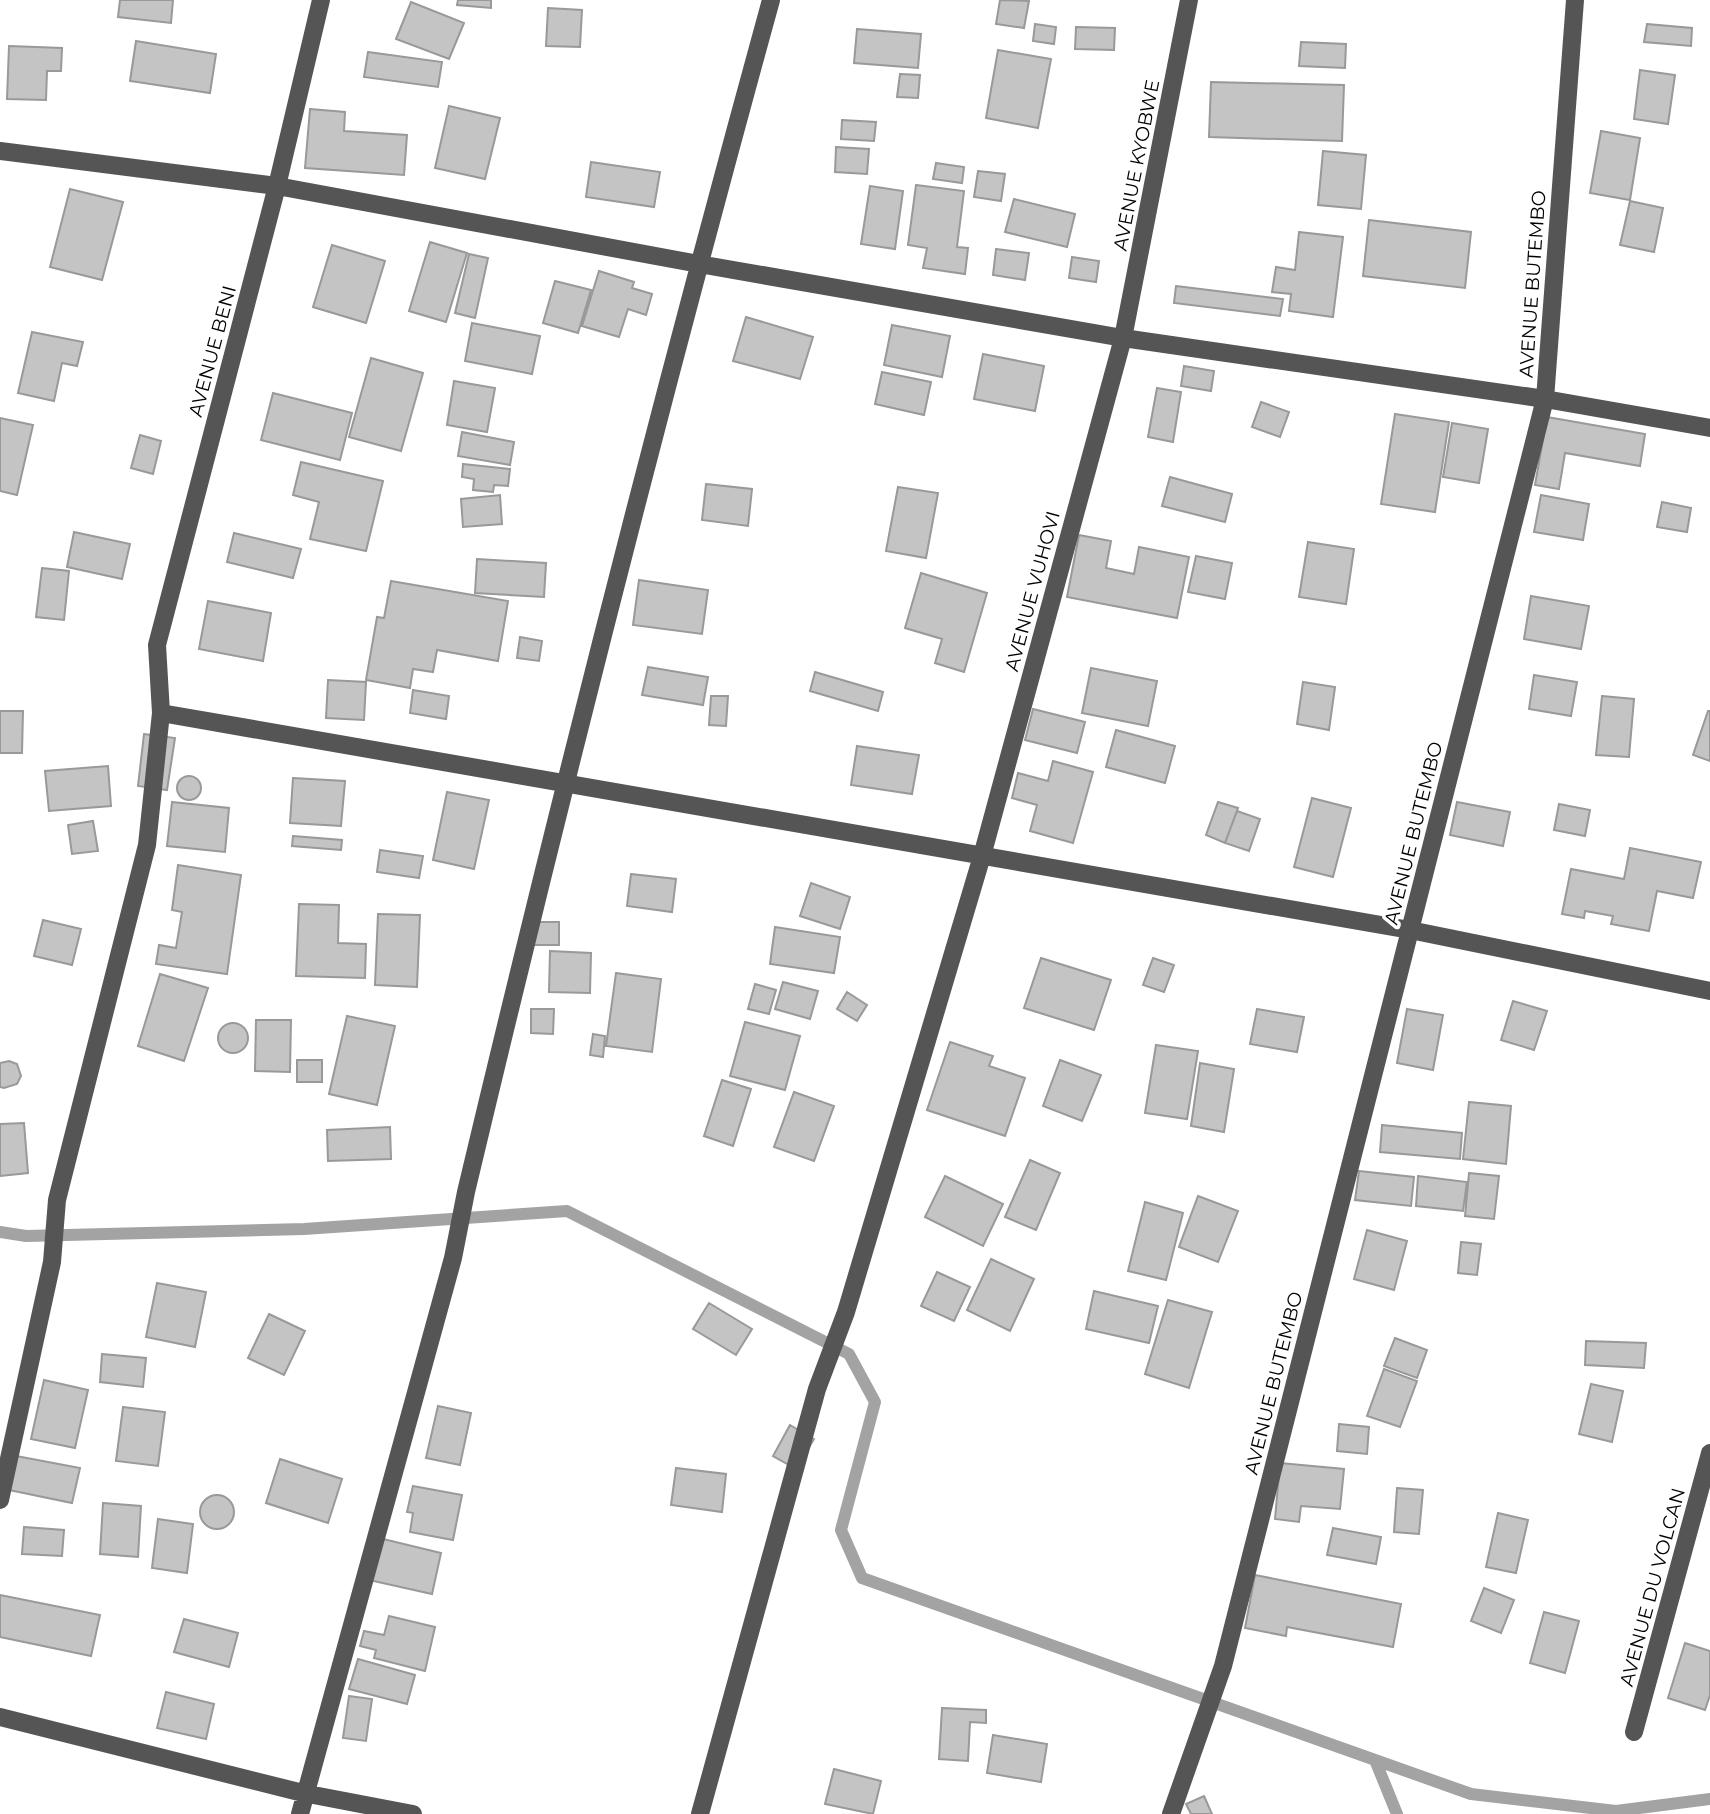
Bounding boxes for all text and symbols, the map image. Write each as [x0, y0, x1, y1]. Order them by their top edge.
street label: AVENUE KYOBWE [1109, 77, 1164, 253]
street label: AVENUE BUTEMBO [1514, 189, 1551, 379]
street label: AVENUE BENI [184, 283, 241, 419]
street label: AVENUE VUHOVI [1000, 509, 1065, 674]
street label: AVENUE BUTEMBO [1380, 739, 1447, 927]
street label: AVENUE BUTEMBO [1240, 1289, 1307, 1477]
street label: AVENUE DU VOLCAN [1615, 1485, 1690, 1689]

